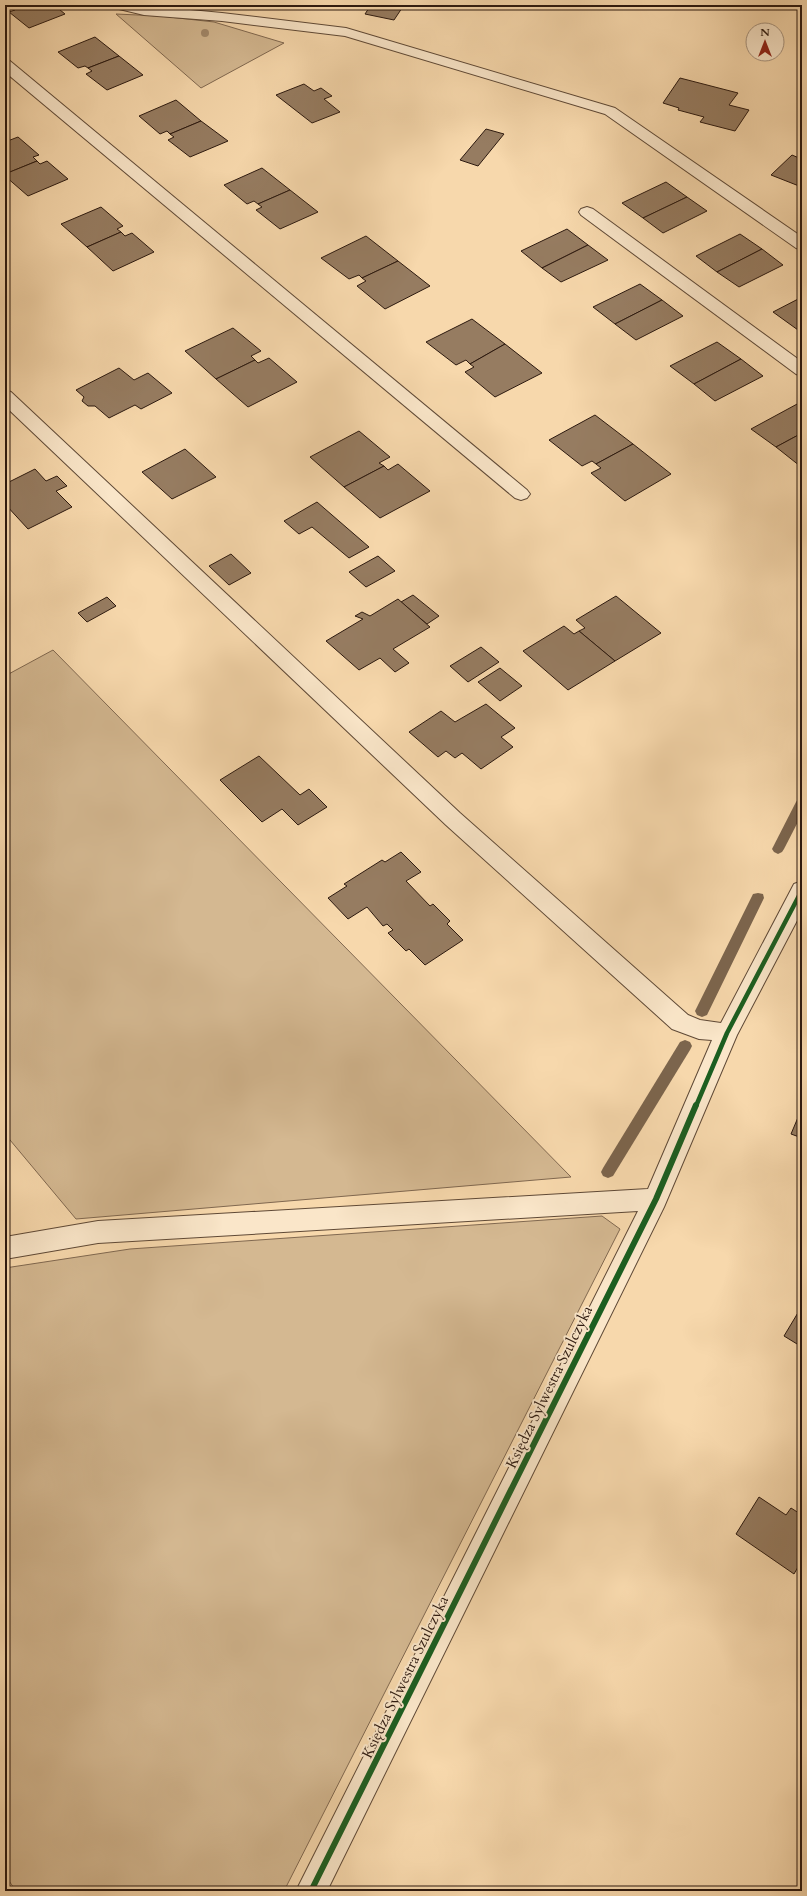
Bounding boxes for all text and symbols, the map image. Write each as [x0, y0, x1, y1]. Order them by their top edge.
north arrow [745, 22, 785, 62]
text: N [760, 25, 770, 40]
street label: Księdza Sylwestra Szulczyka [501, 1302, 597, 1472]
street label: Księdza Sylwestra Szulczyka [357, 1592, 453, 1762]

